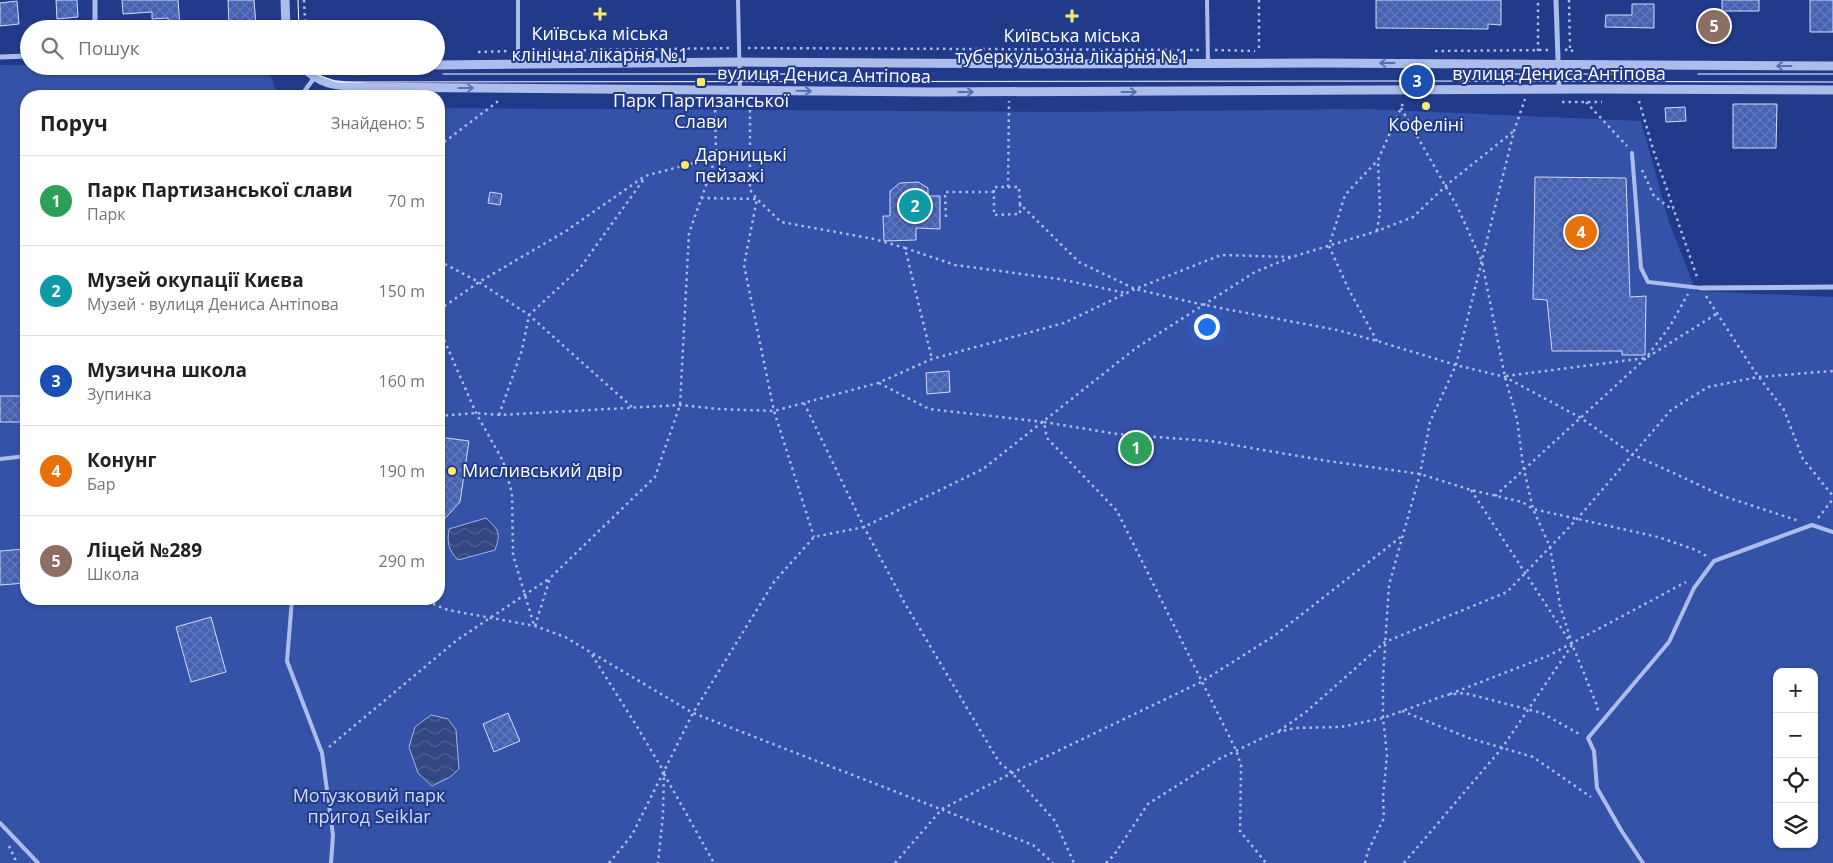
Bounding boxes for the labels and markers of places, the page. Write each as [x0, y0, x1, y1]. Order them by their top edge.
marker: Київська міська клінічна лікарня №1 [593, 7, 607, 21]
pin: 5 [1698, 7, 1730, 45]
marker: Київська міська туберкульозна лікарня №1 [1065, 9, 1079, 23]
place label: Київська міська клінічна лікарня №1 [512, 21, 688, 66]
place label: Київська міська туберкульозна лікарня №1 [955, 23, 1189, 68]
pin: 3 [1401, 62, 1433, 100]
marker: Парк Партизанської Слави [695, 76, 707, 88]
place label: Парк Партизанської Слави [613, 88, 790, 133]
marker: Кофеліні [1420, 100, 1432, 112]
place label: Кофеліні [1388, 112, 1464, 136]
place label: Дарницькі пейзажі [695, 142, 787, 187]
marker: Дарницькі пейзажі [679, 159, 691, 171]
pin: 2 [899, 187, 931, 225]
pin: 4 [1565, 213, 1597, 251]
pin: 1 [1120, 429, 1152, 467]
place label: Мисливський двір [462, 458, 623, 482]
marker: Мисливський двір [446, 465, 458, 477]

